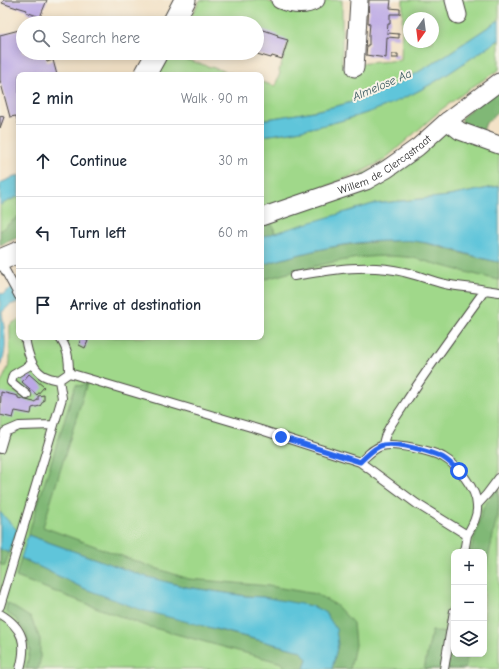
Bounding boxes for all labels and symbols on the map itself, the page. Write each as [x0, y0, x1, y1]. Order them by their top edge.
north arrow [403, 12, 439, 48]
water label: Almelose Aa [349, 66, 414, 104]
street label: Willem de Clercqstraat [336, 132, 434, 197]
route end [272, 428, 290, 446]
route start [450, 462, 468, 480]

